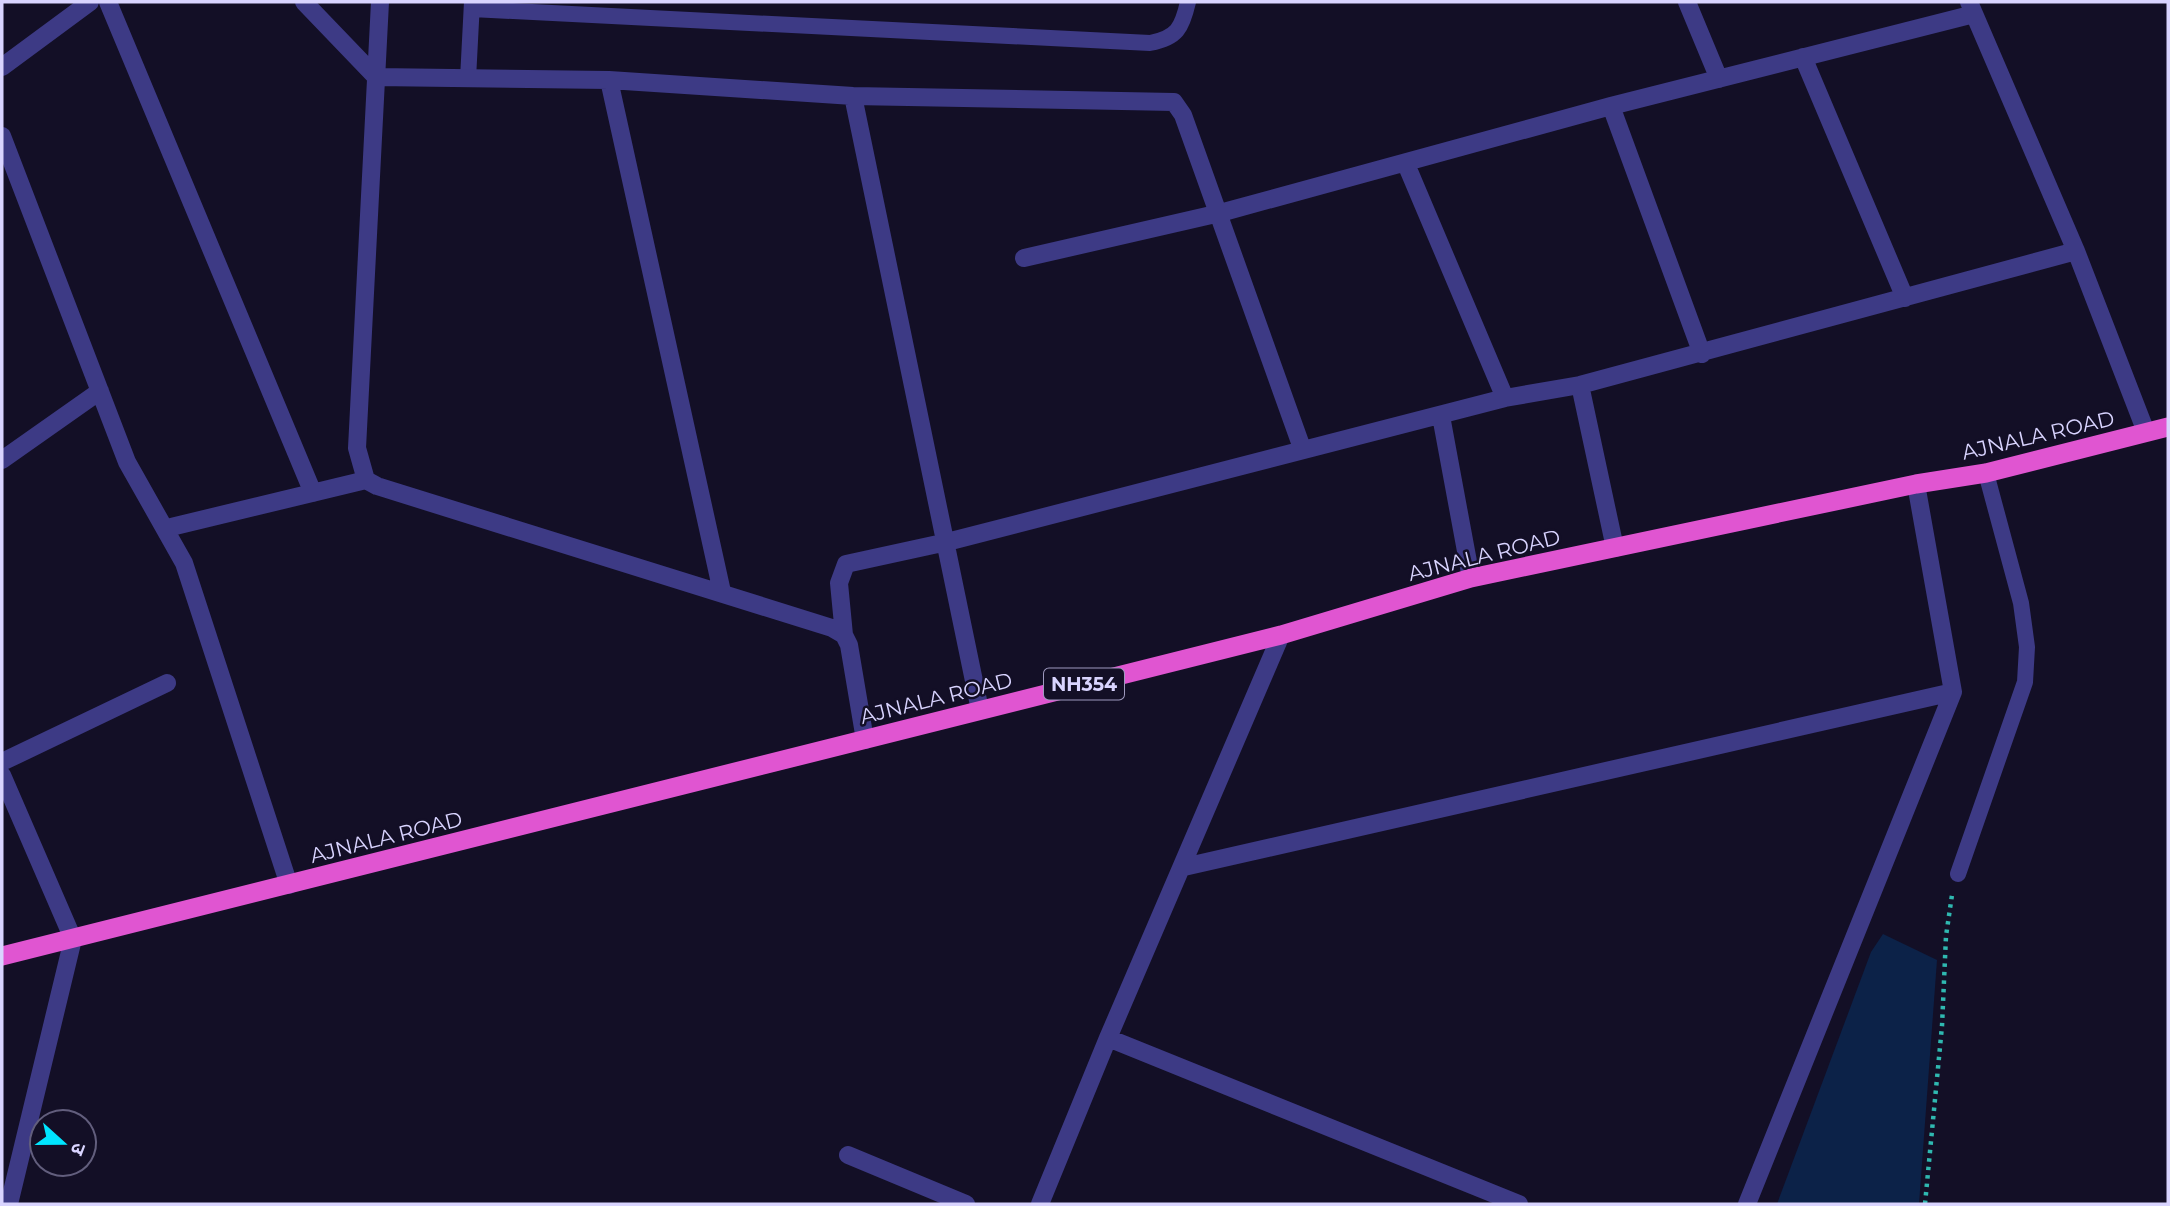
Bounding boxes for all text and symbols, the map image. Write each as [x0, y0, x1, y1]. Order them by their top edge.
street label: AJNALA ROAD [1959, 405, 2117, 465]
street label: AJNALA ROAD [1405, 524, 1563, 586]
street label: AJNALA ROAD [857, 667, 1015, 729]
road number: NH354 [1044, 668, 1124, 699]
street label: AJNALA ROAD [307, 806, 465, 868]
north arrow [28, 1108, 98, 1178]
text: उ [65, 1140, 91, 1159]

